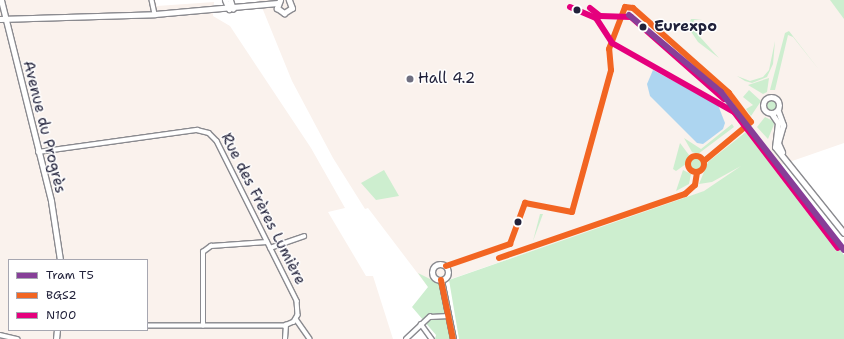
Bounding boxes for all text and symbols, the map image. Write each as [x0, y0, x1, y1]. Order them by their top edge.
unlabelled marker [572, 5, 582, 15]
place label: Eurexpo [654, 18, 717, 36]
marker: Eurexpo [636, 20, 650, 34]
street label: Avenue du Progrès [19, 59, 69, 195]
place label: Hall 4.2 [418, 70, 475, 88]
marker: Hall 4.2 [405, 74, 415, 84]
street label: Rue des Frères Lumière [217, 130, 309, 288]
unlabelled marker [513, 217, 523, 227]
legend [8, 259, 148, 331]
text: Tram T5 [46, 267, 94, 283]
text: BGS2 [46, 287, 77, 303]
text: N100 [46, 307, 76, 323]

